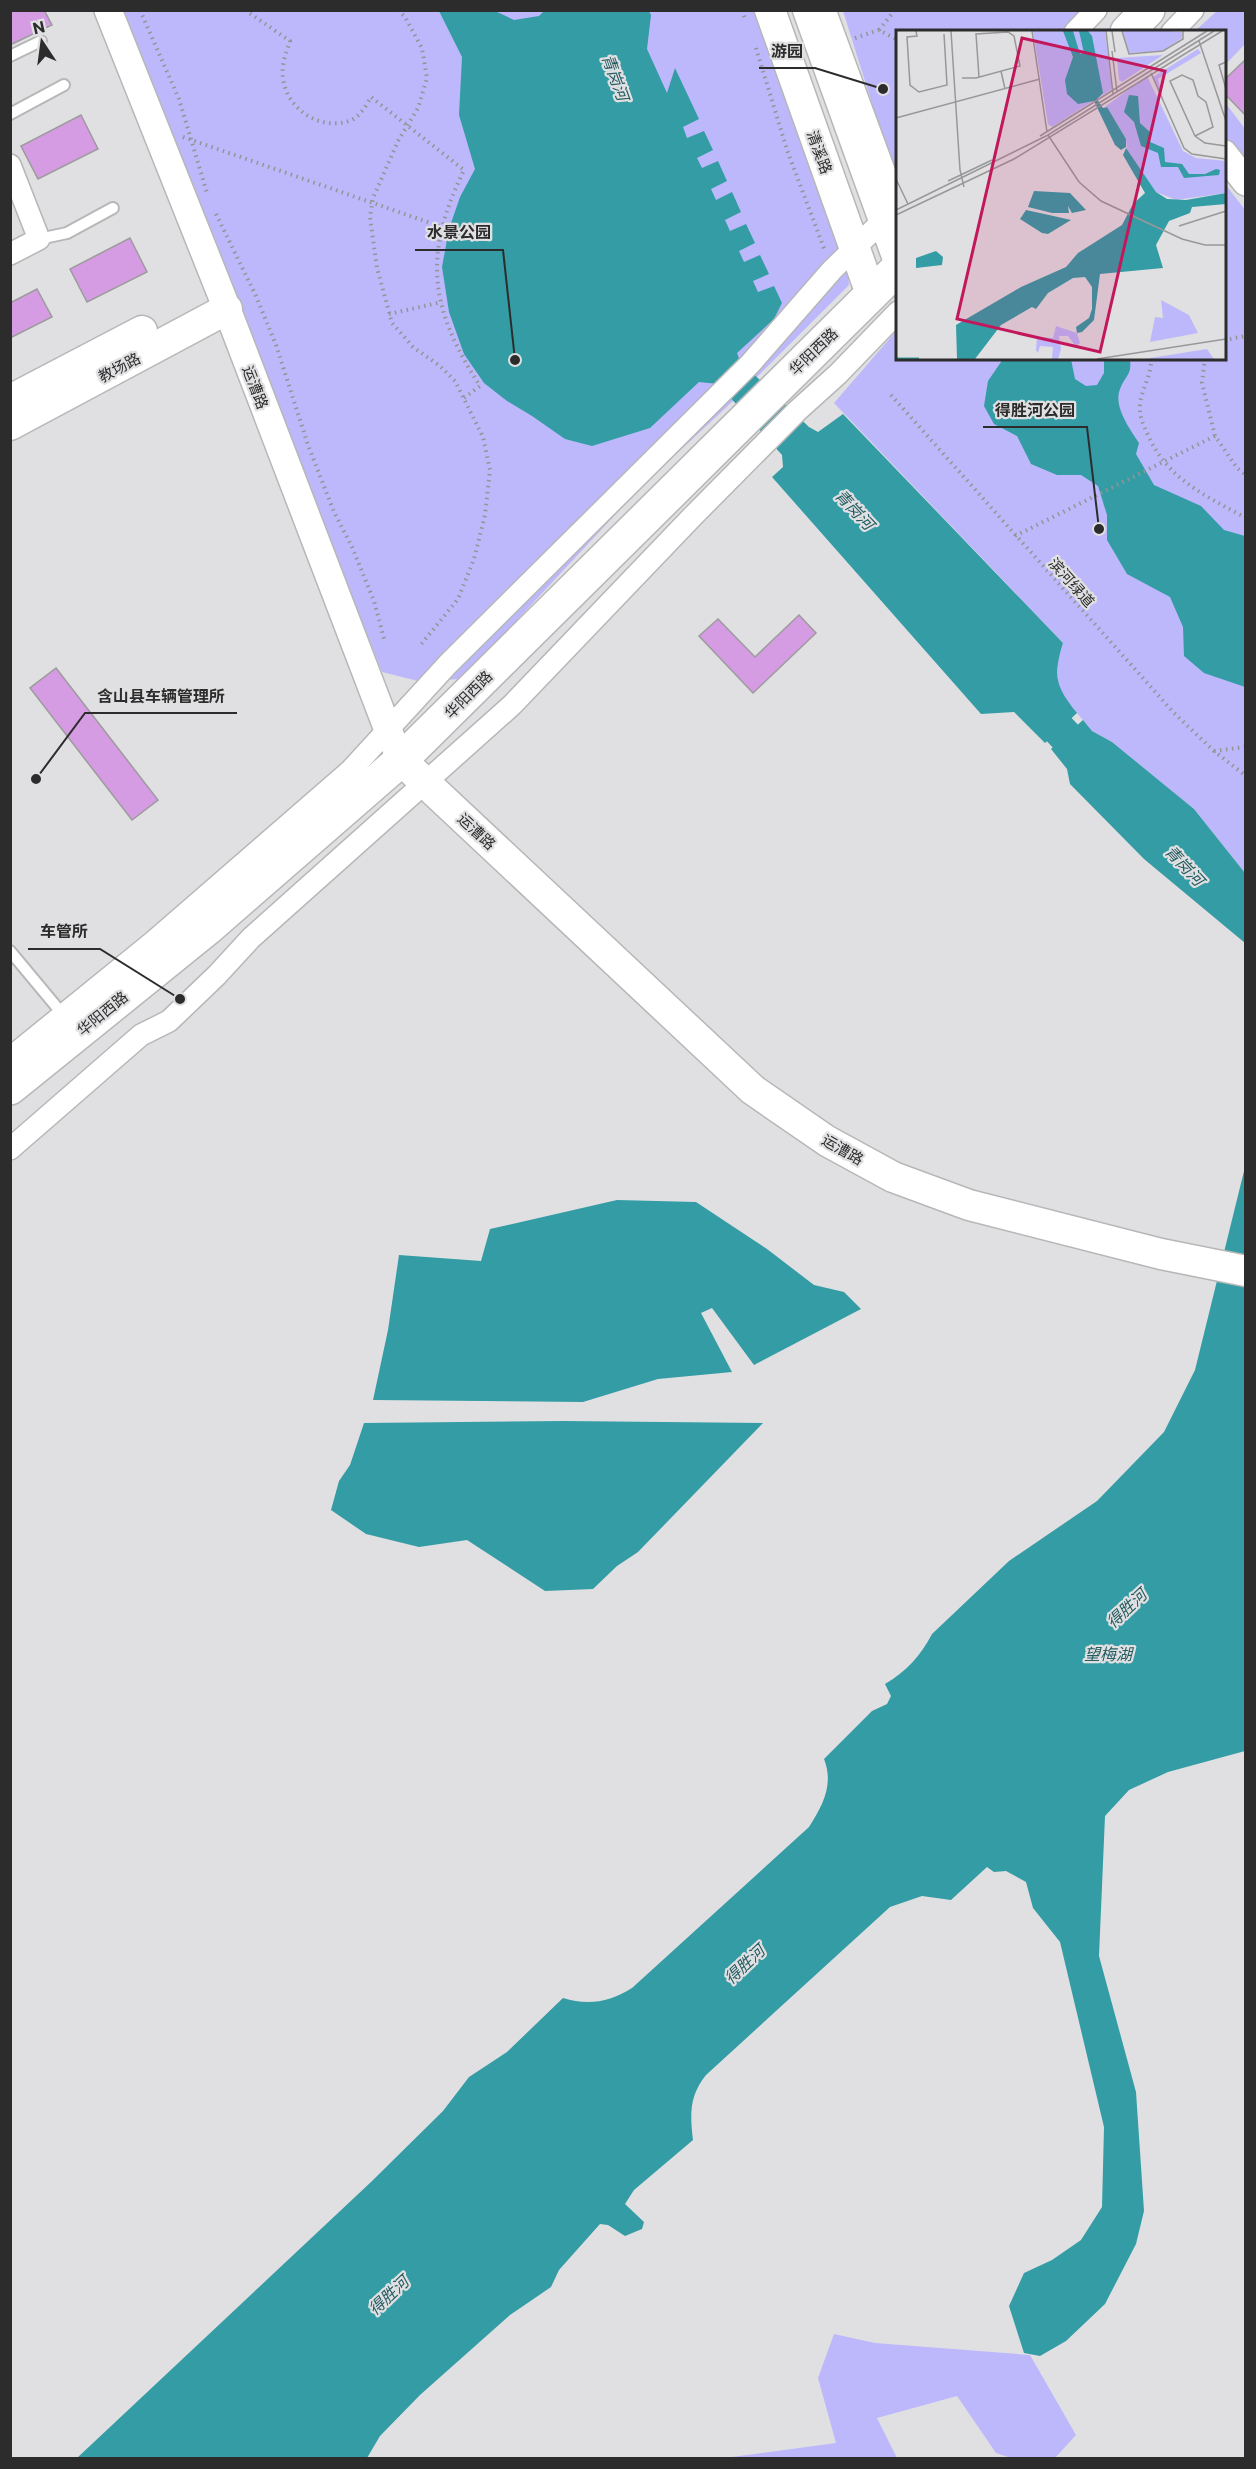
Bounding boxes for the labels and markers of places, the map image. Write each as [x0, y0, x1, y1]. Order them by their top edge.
callout: 游园 [759, 34, 815, 68]
callout: 水景公园 [415, 216, 503, 250]
callout: 得胜河公园 [983, 393, 1087, 427]
callout: 含山县车辆管理所 [85, 679, 237, 713]
callout: 车管所 [28, 915, 100, 949]

